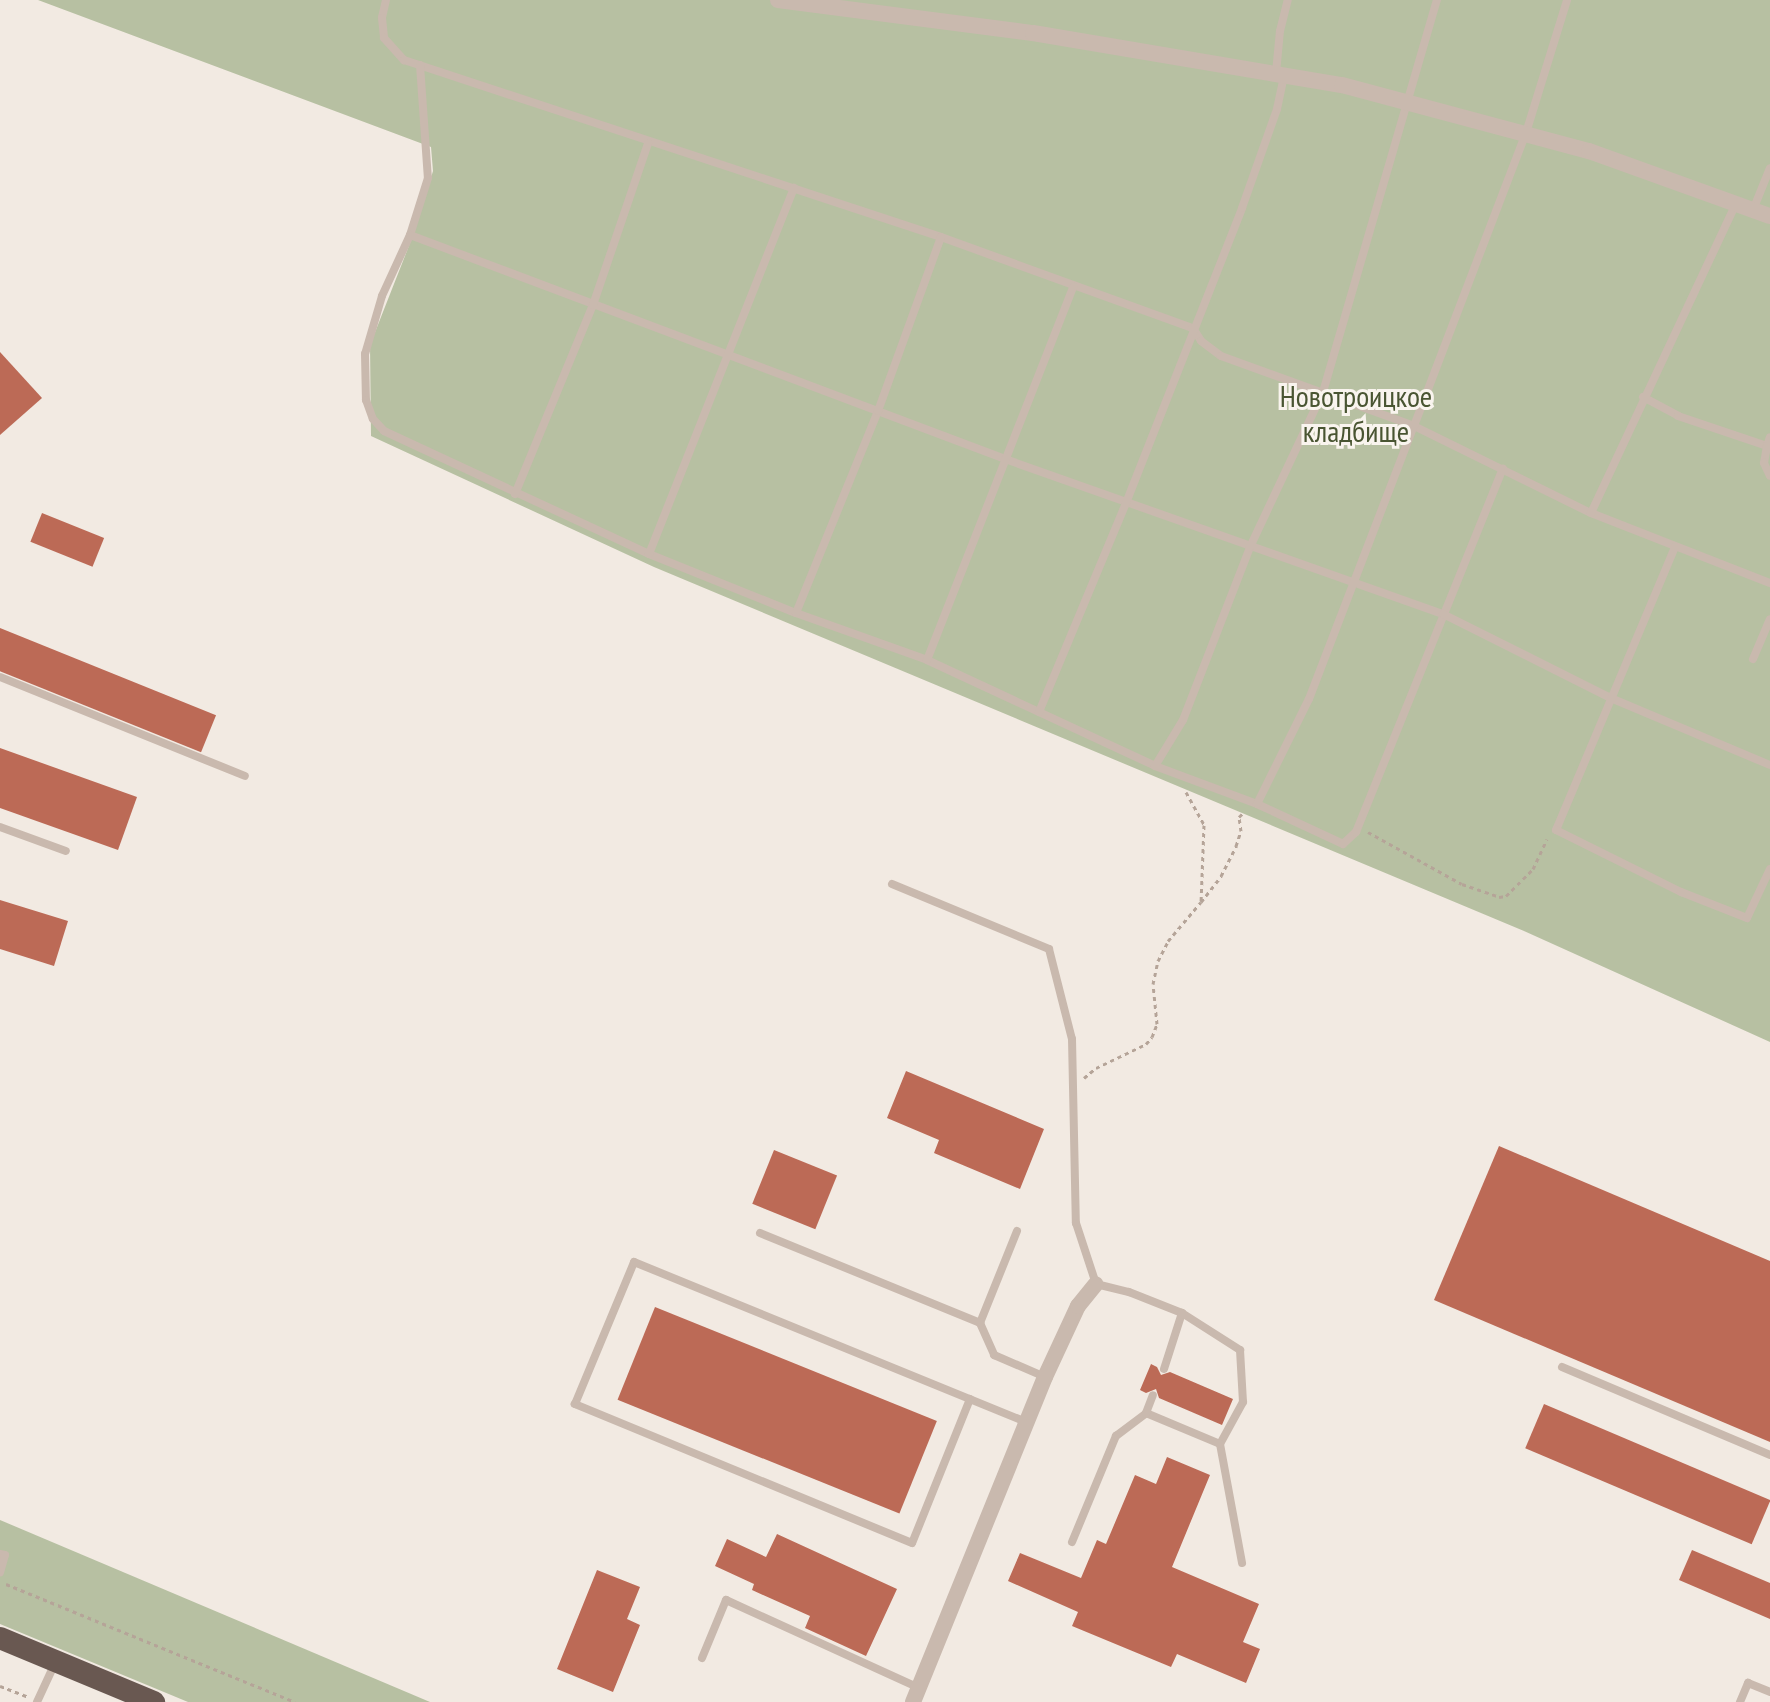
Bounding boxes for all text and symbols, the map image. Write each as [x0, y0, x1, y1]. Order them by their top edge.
park label: Новотроицкое кладбище [1280, 378, 1432, 448]

